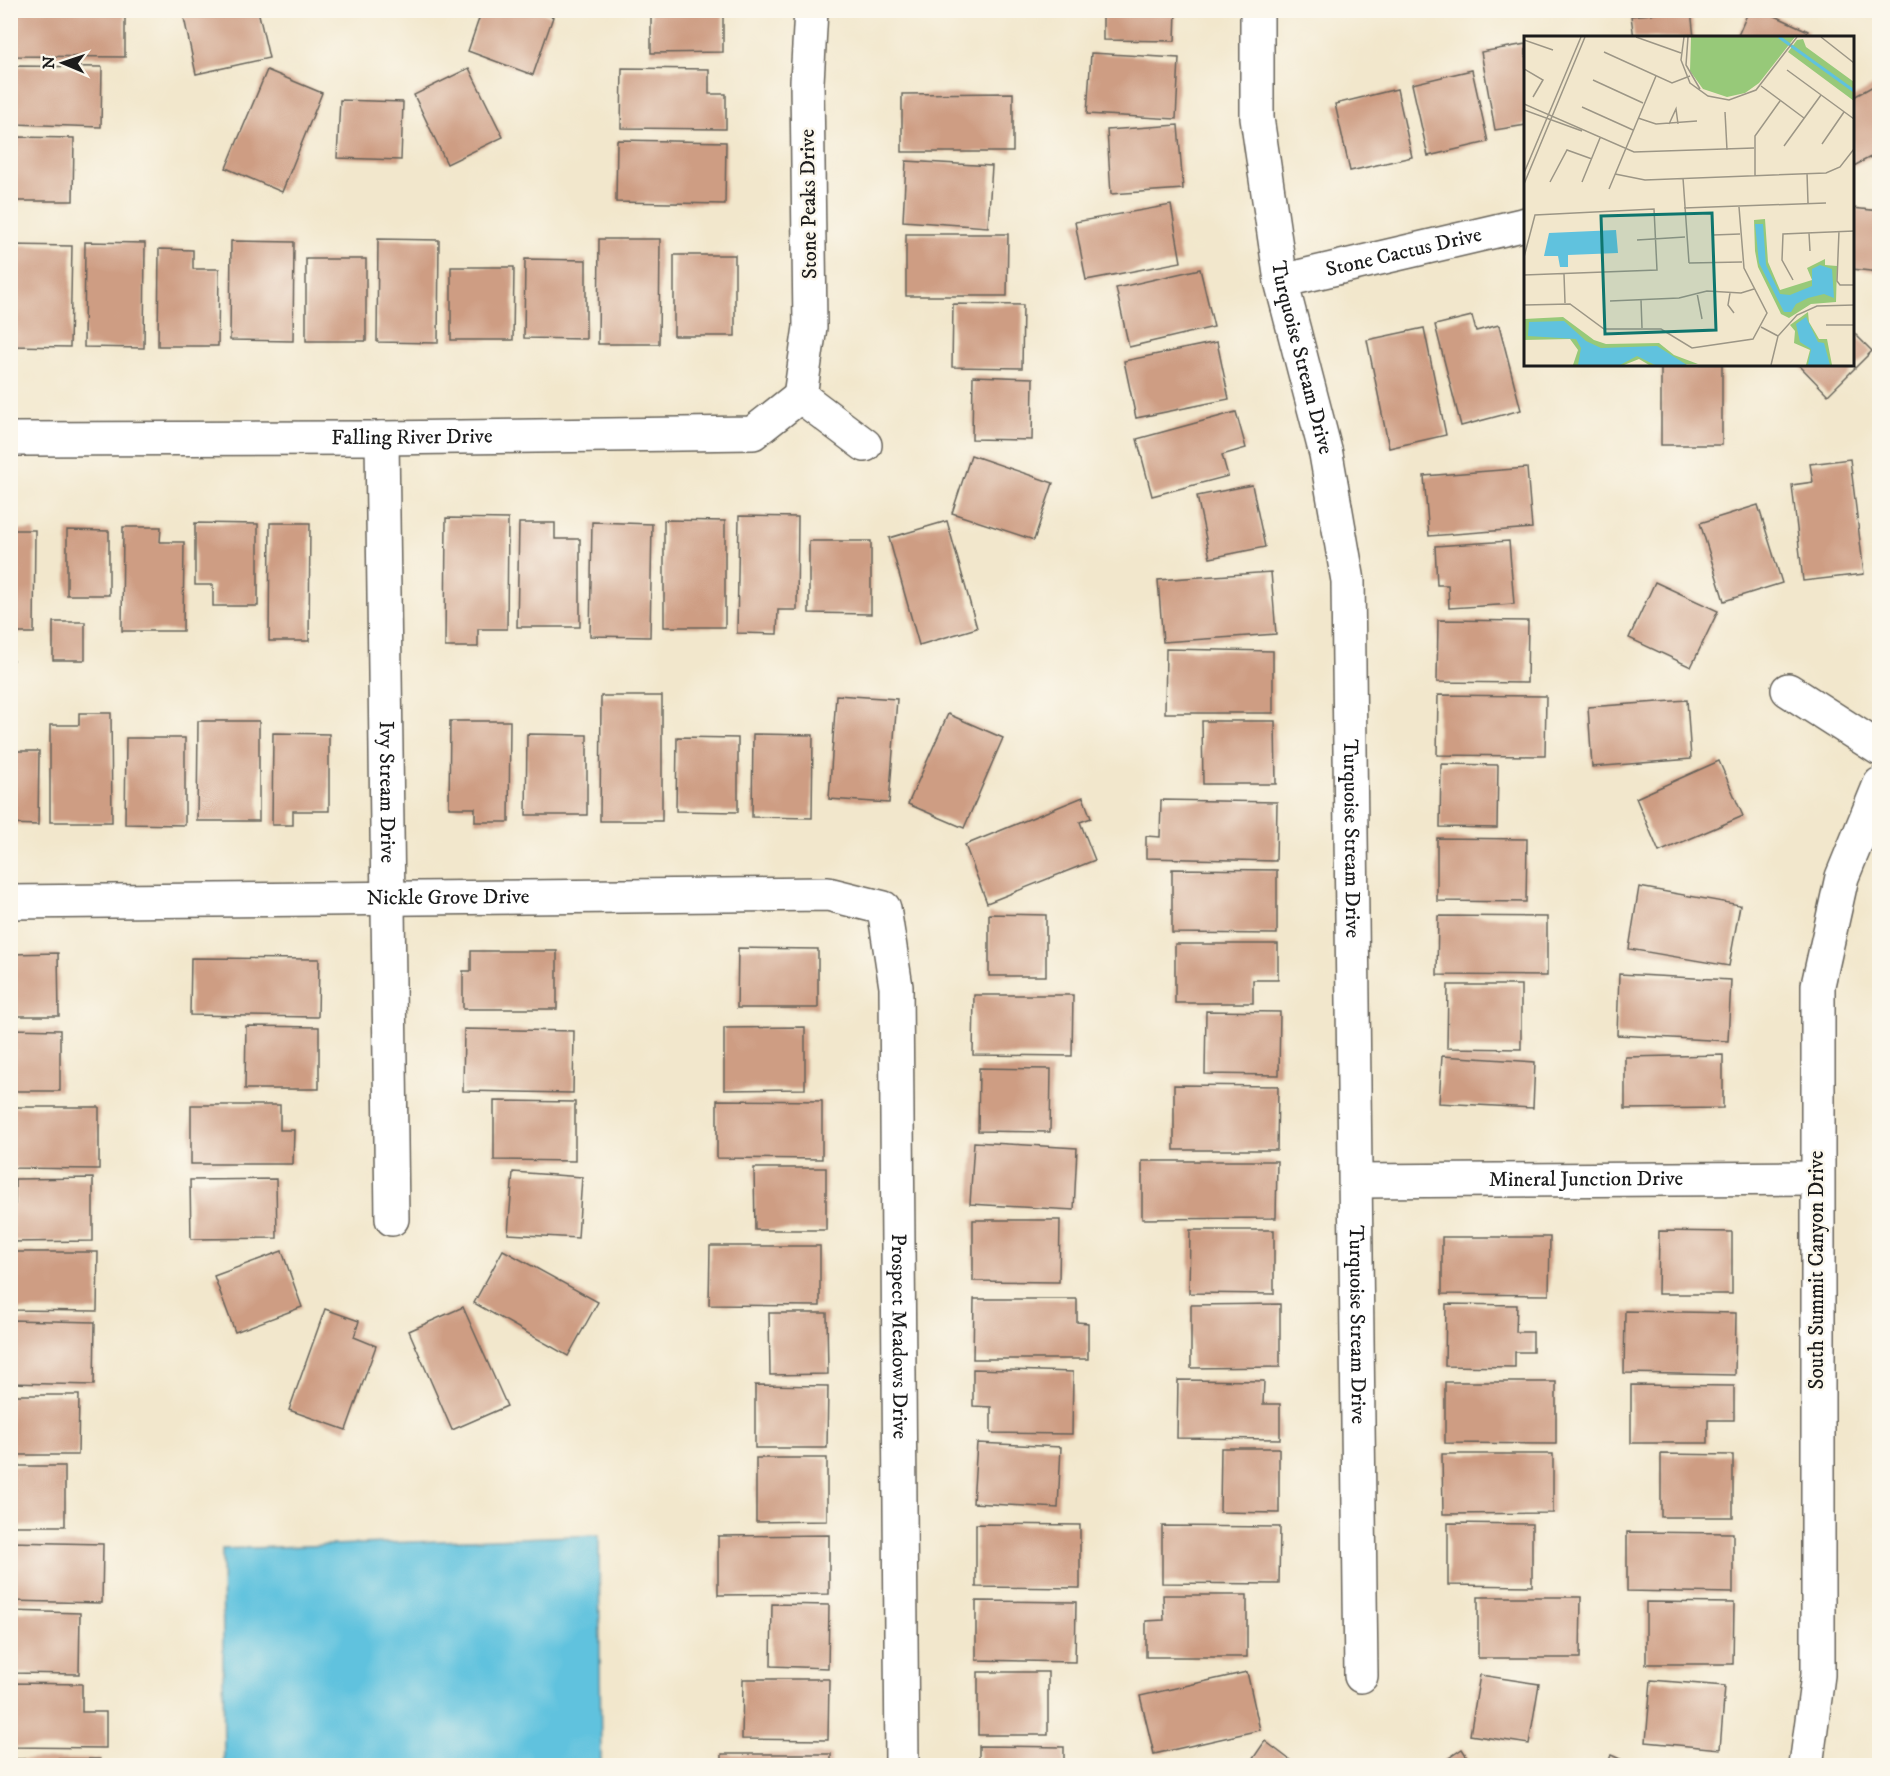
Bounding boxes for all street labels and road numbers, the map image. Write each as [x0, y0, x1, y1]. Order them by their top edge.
street label: Stone Peaks Drive [795, 128, 823, 279]
street label: Stone Cactus Drive [1323, 222, 1485, 283]
street label: Turquoise Stream Drive [1265, 259, 1339, 458]
street label: Falling River Drive [331, 424, 493, 451]
street label: Ivy Stream Drive [373, 721, 400, 864]
street label: Turquoise Stream Drive [1337, 739, 1365, 939]
street label: Nickle Grove Drive [366, 884, 530, 912]
street label: South Summit Canyon Drive [1804, 1150, 1830, 1389]
street label: Mineral Junction Drive [1489, 1166, 1684, 1193]
street label: Turquoise Stream Drive [1343, 1225, 1371, 1424]
street label: Prospect Meadows Drive [885, 1233, 912, 1440]

